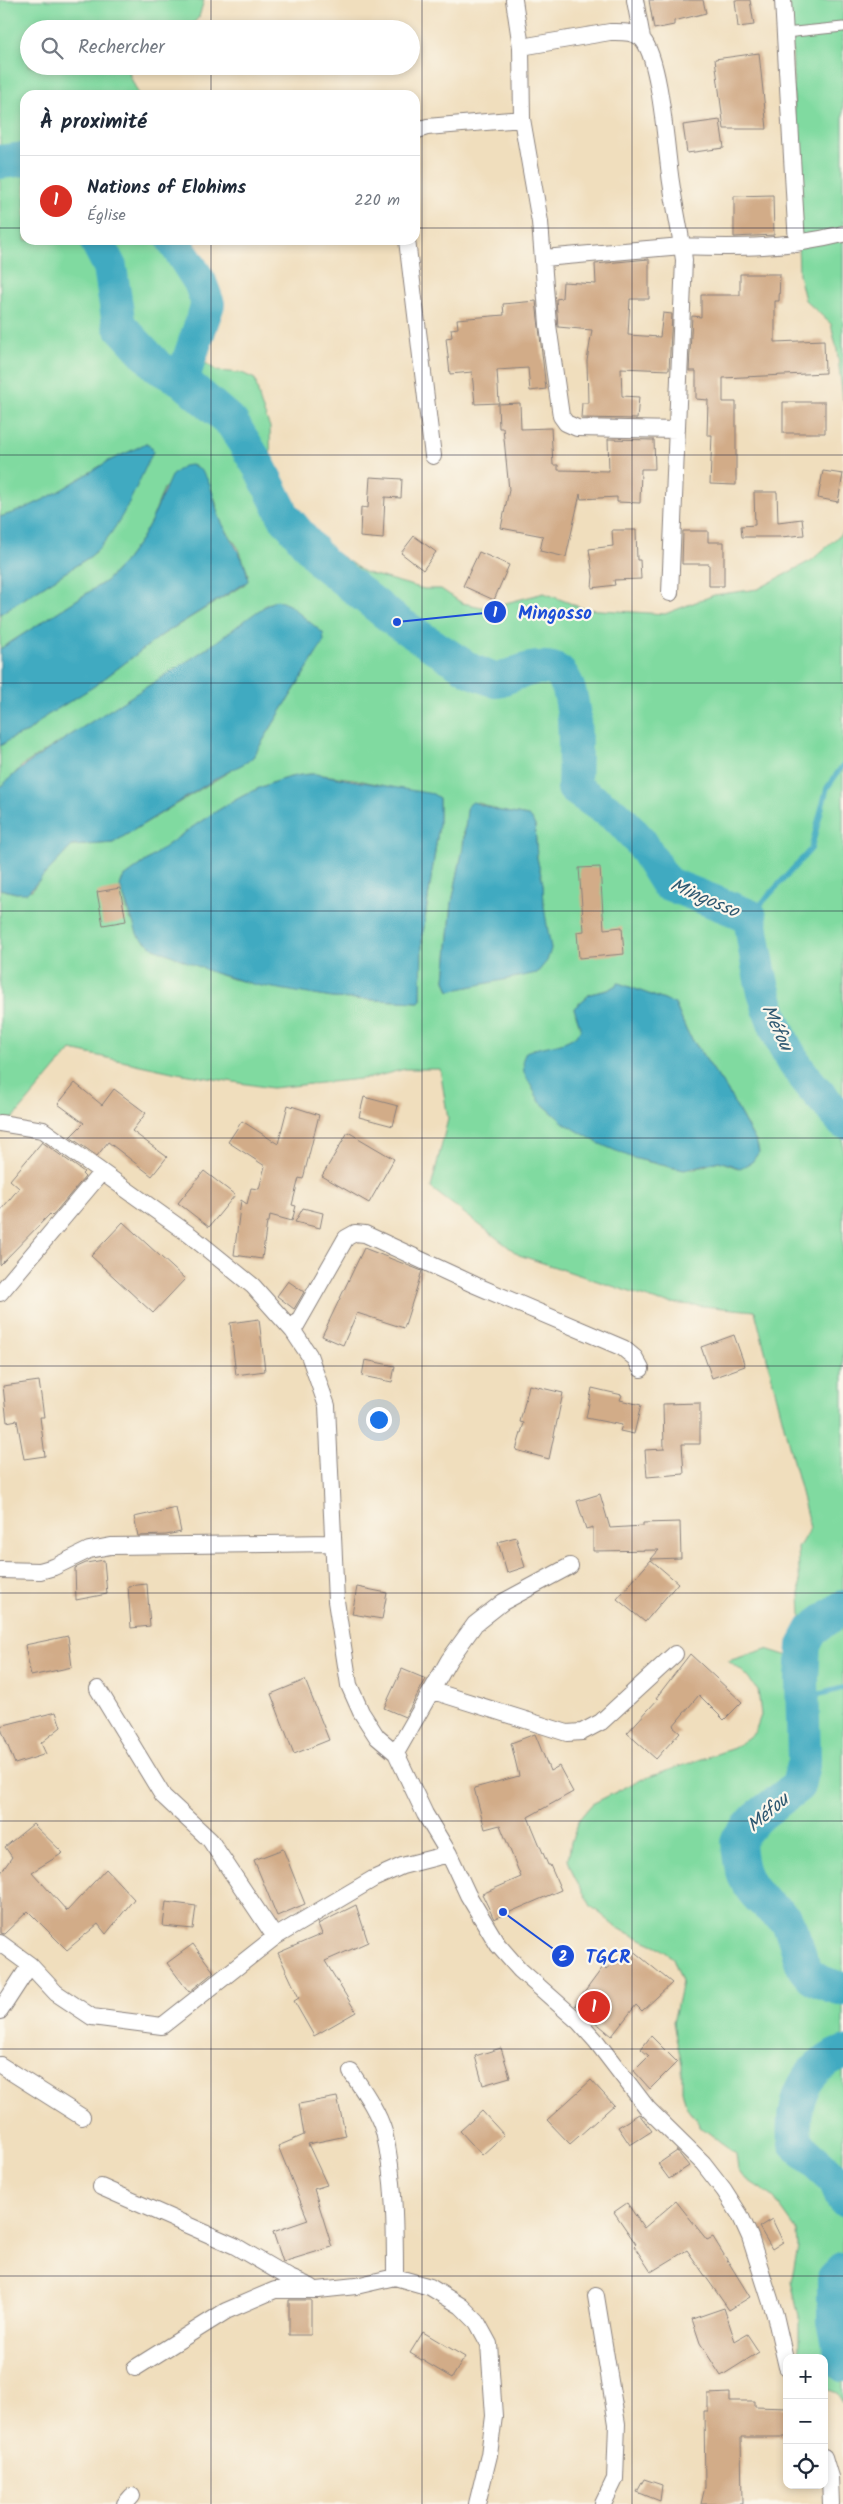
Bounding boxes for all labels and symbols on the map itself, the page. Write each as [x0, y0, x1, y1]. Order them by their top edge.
callout: Mingosso [483, 595, 602, 629]
text: Mingosso [518, 599, 592, 629]
text: 1 [493, 601, 498, 625]
water label: Mingosso [665, 871, 745, 927]
water label: Méfou [752, 1000, 801, 1058]
your location [366, 1407, 392, 1433]
water label: Méfou [740, 1785, 798, 1841]
callout: TGCR [550, 1939, 640, 1973]
text: TGCR [586, 1943, 631, 1973]
text: 2 [559, 1945, 568, 1969]
pin: 1 [578, 1988, 610, 2026]

